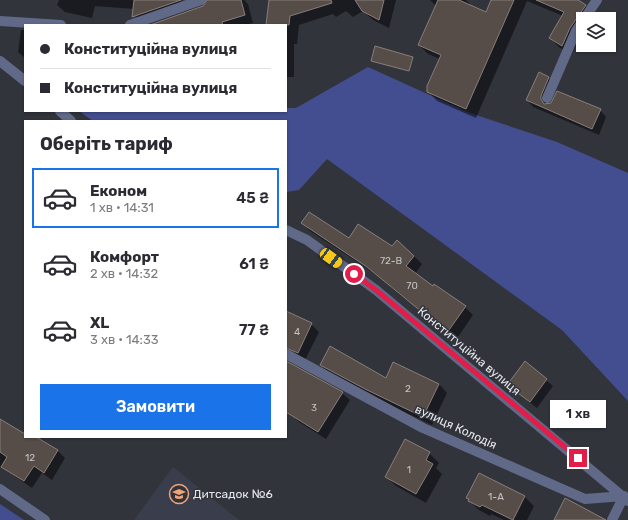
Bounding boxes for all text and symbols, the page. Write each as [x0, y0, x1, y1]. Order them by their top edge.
map controls [576, 12, 616, 52]
button: layers [576, 12, 616, 52]
text: Конституційна вулиця [64, 40, 237, 58]
text: Конституційна вулиця [64, 79, 237, 97]
text: Оберіть тариф [40, 133, 173, 155]
icon: car [42, 180, 78, 216]
text: Економ [90, 182, 147, 200]
text: 45 ₴ [236, 189, 269, 207]
text: 1 хв · 14:31 [90, 200, 154, 215]
icon: car [42, 246, 78, 282]
car [318, 246, 344, 270]
text: Комфорт [90, 248, 159, 266]
text: 61 ₴ [239, 255, 269, 273]
house number: 72-В [380, 255, 402, 267]
route start [345, 265, 363, 283]
text: 2 хв · 14:32 [90, 266, 158, 281]
house number: 70 [406, 280, 418, 292]
street label: Конституційна вулиця [415, 304, 523, 398]
icon: car [42, 312, 78, 348]
text: XL [90, 314, 109, 332]
text: 77 ₴ [239, 321, 269, 339]
house number: 4 [294, 326, 300, 338]
text: 3 хв · 14:33 [90, 332, 159, 347]
house number: 2 [405, 383, 411, 395]
button: Замовити [40, 384, 271, 430]
callout: 1 хв [550, 400, 606, 428]
house number: 3 [311, 402, 317, 414]
street label: вулиця Колодія [413, 402, 499, 452]
text: 1 хв [566, 406, 590, 421]
route end [569, 449, 587, 467]
house number: 12 [25, 452, 35, 464]
house number: 1 [407, 464, 411, 476]
school or university icon: Дитсадок №6 [168, 483, 190, 505]
place label: Дитсадок №6 [193, 487, 273, 501]
house number: 1-А [488, 491, 504, 503]

